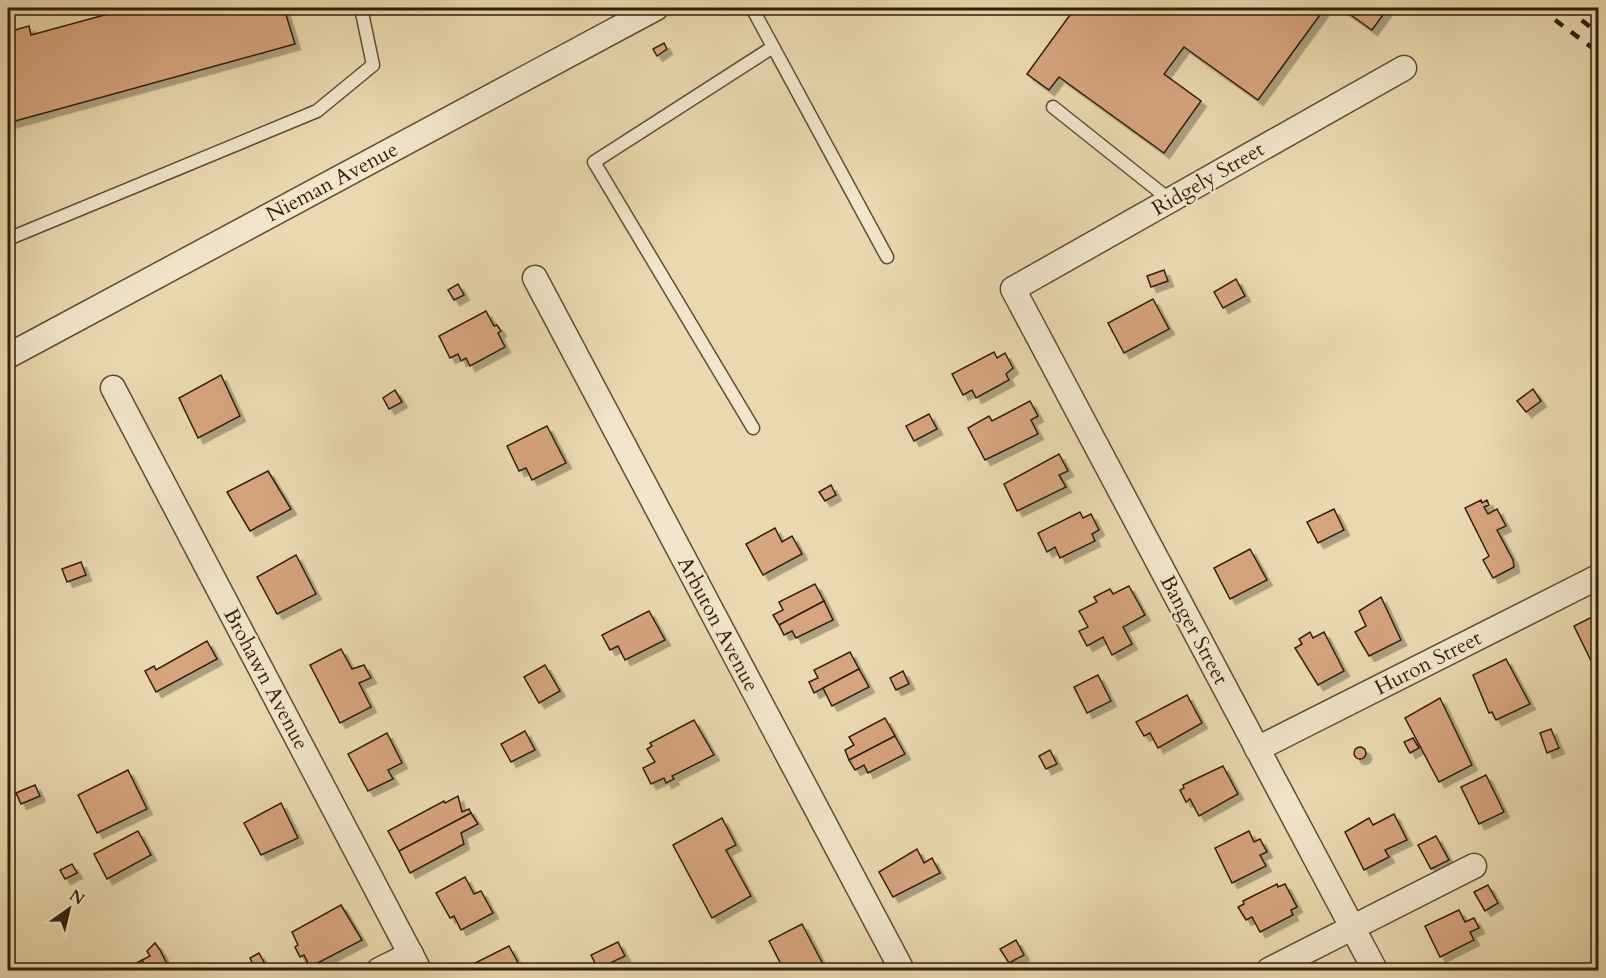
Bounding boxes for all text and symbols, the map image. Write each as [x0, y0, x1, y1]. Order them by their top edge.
street label: Nieman Avenue [261, 135, 403, 229]
street label: Ridgely Street [1146, 135, 1270, 223]
street label: Arbuton Avenue [670, 551, 766, 697]
street label: Banger Street [1153, 570, 1235, 690]
street label: Brohawn Avenue [216, 603, 316, 755]
street label: Huron Street [1370, 624, 1487, 702]
north arrow [39, 879, 99, 939]
text: N [65, 884, 89, 910]

